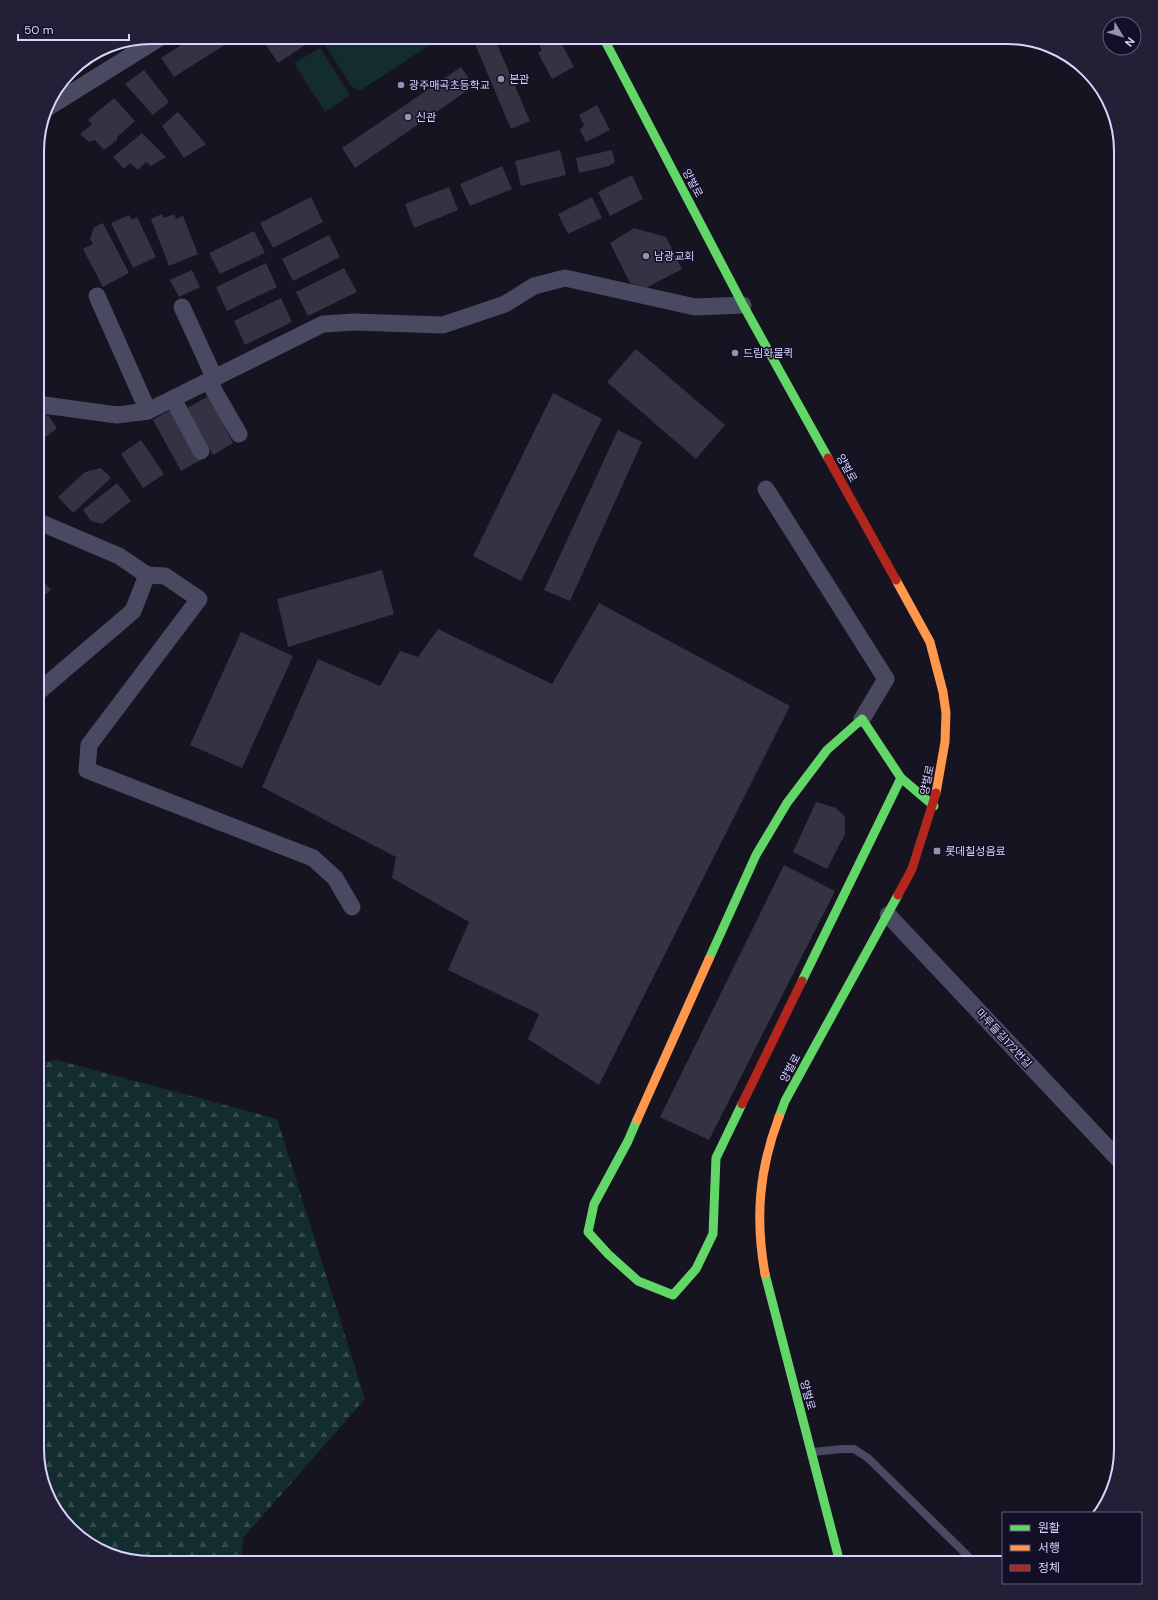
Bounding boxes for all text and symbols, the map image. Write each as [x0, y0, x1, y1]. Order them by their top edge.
scale bar [18, 16, 129, 42]
north arrow [1102, 16, 1142, 56]
text: 50 m [24, 22, 53, 38]
text: N [1122, 35, 1138, 50]
place label: 본관 [509, 72, 529, 86]
marker: 본관 [496, 74, 506, 84]
place label: 광주매곡초등학교 [409, 78, 490, 92]
marker: 광주매곡초등학교 [396, 80, 406, 90]
place label: 신관 [416, 110, 436, 124]
marker: 신관 [403, 112, 413, 122]
street label: 양벌로 [680, 166, 706, 200]
place label: 남광교회 [654, 249, 694, 263]
marker: 남광교회 [641, 251, 651, 261]
place label: 드림화물퀵 [743, 346, 794, 360]
marker: 드림화물퀵 [730, 348, 740, 358]
street label: 양벌로 [834, 451, 860, 485]
street label: 양벌로 [917, 764, 937, 796]
place label: 롯데칠성음료 [945, 844, 1006, 858]
marker: 롯데칠성음료 [932, 846, 942, 856]
street label: 마루들길172번길 [973, 1005, 1035, 1071]
street label: 양벌로 [777, 1051, 803, 1085]
street label: 양벌로 [797, 1379, 819, 1411]
legend [1002, 1512, 1142, 1584]
text: 원활 [1038, 1520, 1060, 1536]
text: 서행 [1038, 1540, 1060, 1556]
text: 정체 [1038, 1560, 1060, 1576]

